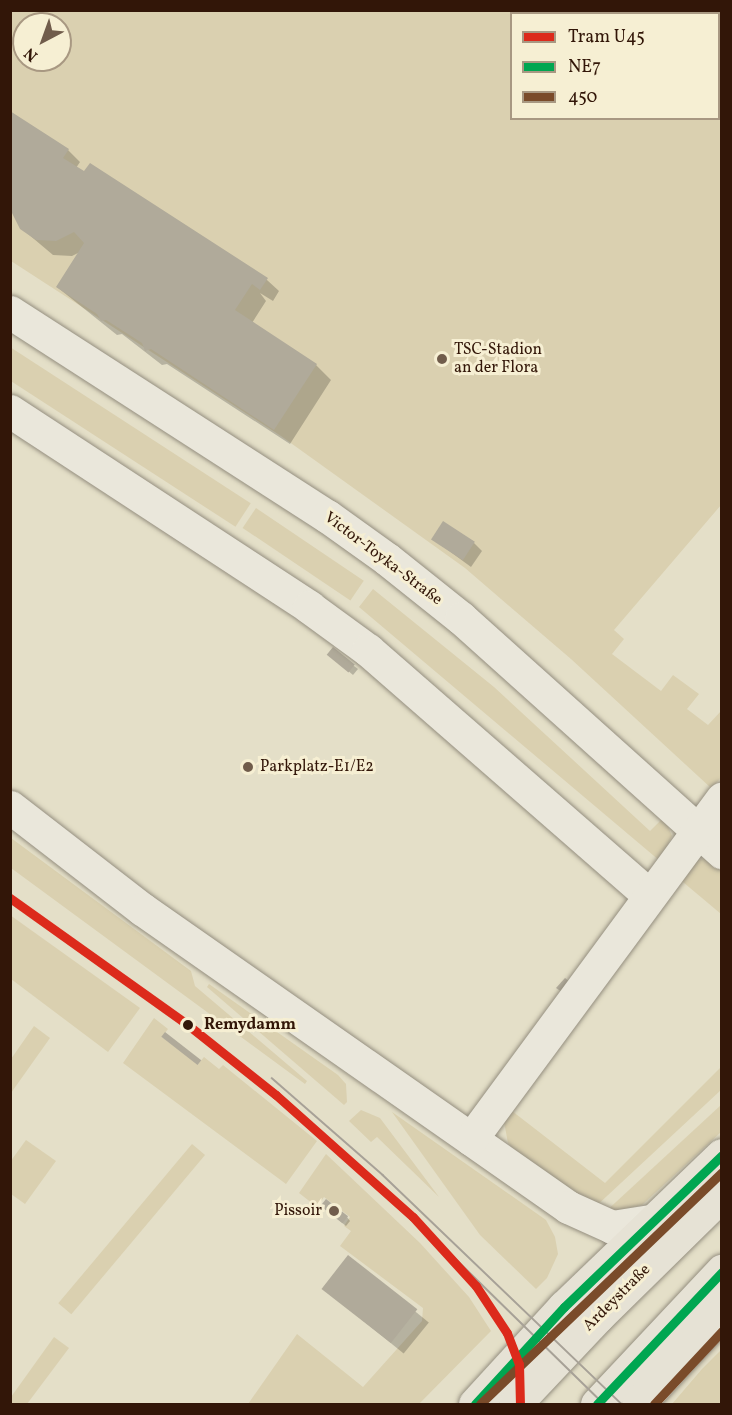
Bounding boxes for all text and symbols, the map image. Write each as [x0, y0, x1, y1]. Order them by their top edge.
north arrow [12, 12, 72, 72]
legend [510, 12, 720, 120]
text: Tram U45 [568, 25, 645, 50]
text: N [20, 42, 43, 66]
text: NE7 [568, 55, 601, 80]
text: 450 [568, 85, 597, 110]
place label: TSC-Stadion an der Flora [454, 340, 542, 378]
marker: TSC-Stadion an der Flora [435, 352, 449, 366]
street label: Victor-Toyka-Straße [320, 508, 446, 610]
place label: Parkplatz-E1/E2 [260, 757, 374, 777]
marker: Parkplatz-E1/E2 [241, 760, 255, 774]
marker: Remydamm [177, 1014, 199, 1036]
place label: Remydamm [204, 1015, 296, 1035]
place label: Pissoir [274, 1201, 322, 1221]
marker: Pissoir [327, 1204, 341, 1218]
street label: Ardeystraße [579, 1260, 655, 1336]

